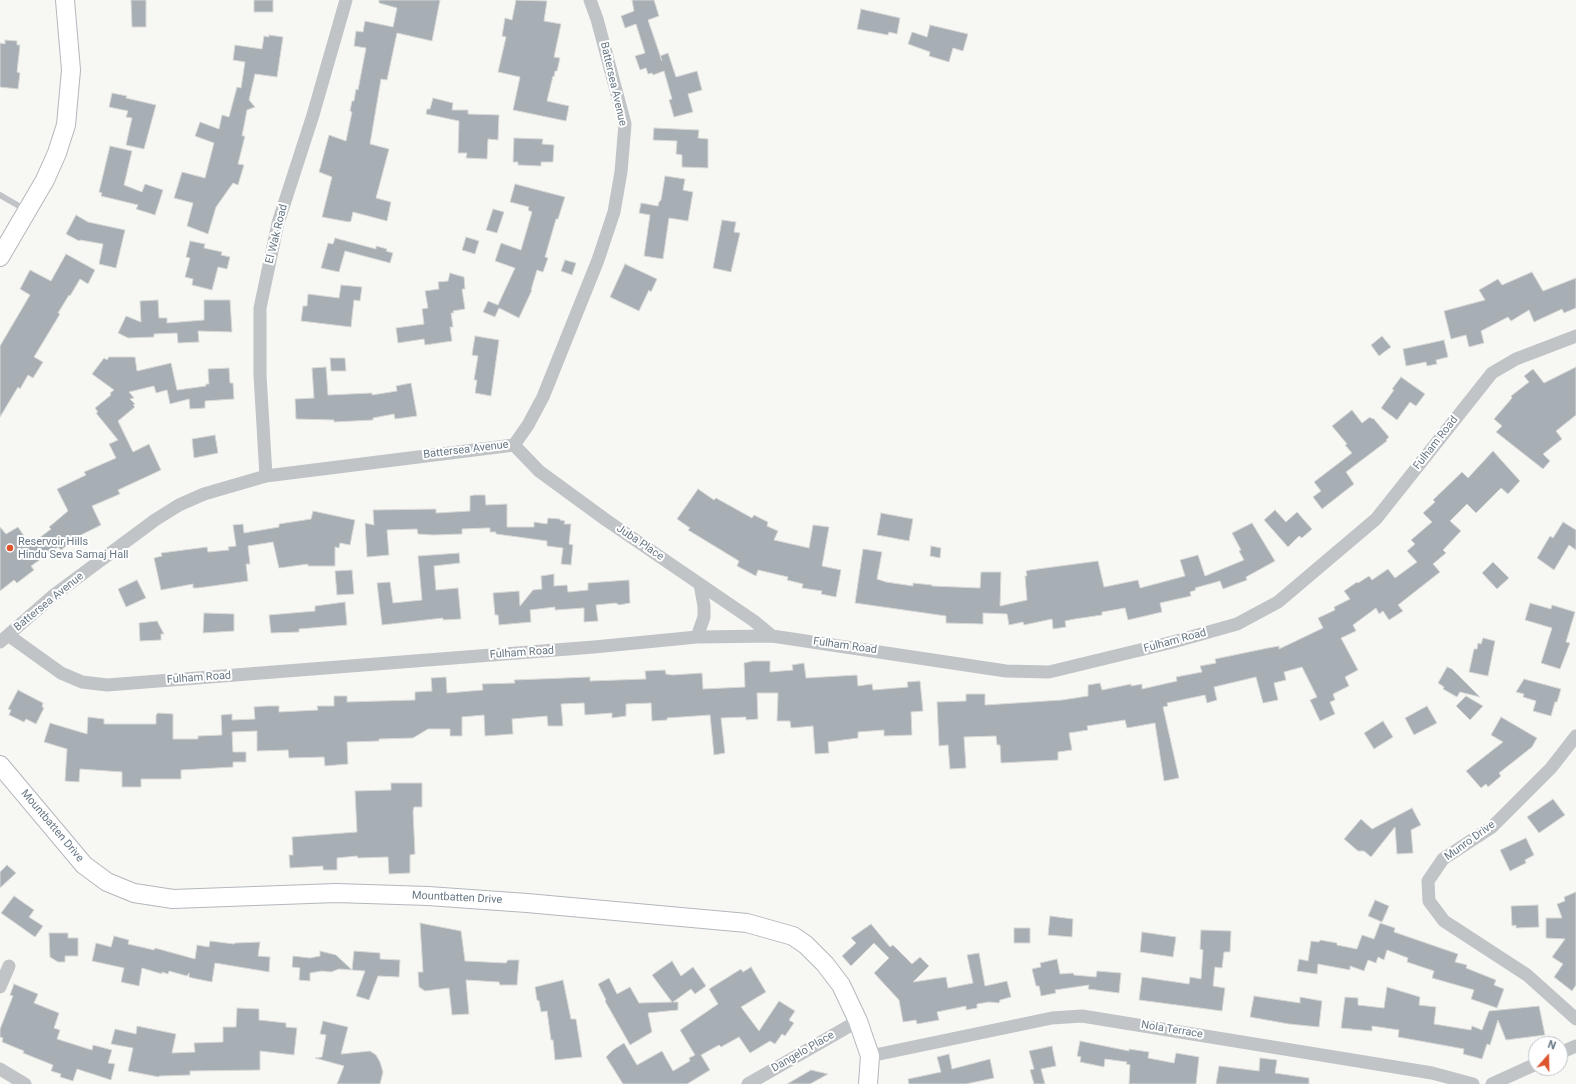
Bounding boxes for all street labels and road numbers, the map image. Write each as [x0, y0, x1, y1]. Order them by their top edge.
street label: Battersea Avenue [597, 41, 629, 127]
street label: El Wak Road [263, 203, 291, 265]
street label: Fulham Road [1411, 414, 1461, 472]
street label: Battersea Avenue [423, 438, 509, 462]
street label: Juba Place [614, 522, 666, 564]
street label: Battersea Avenue [12, 570, 86, 634]
street label: Fulham Road [1142, 626, 1208, 656]
street label: Fulham Road [812, 635, 878, 657]
street label: Fulham Road [489, 644, 555, 662]
street label: Fulham Road [166, 669, 232, 687]
street label: Mountbatten Drive [18, 787, 86, 865]
street label: Munro Drive [1442, 818, 1498, 864]
street label: Mountbatten Drive [412, 889, 502, 907]
street label: Nola Terrace [1140, 1019, 1204, 1041]
street label: Dangelo Place [769, 1029, 837, 1075]

